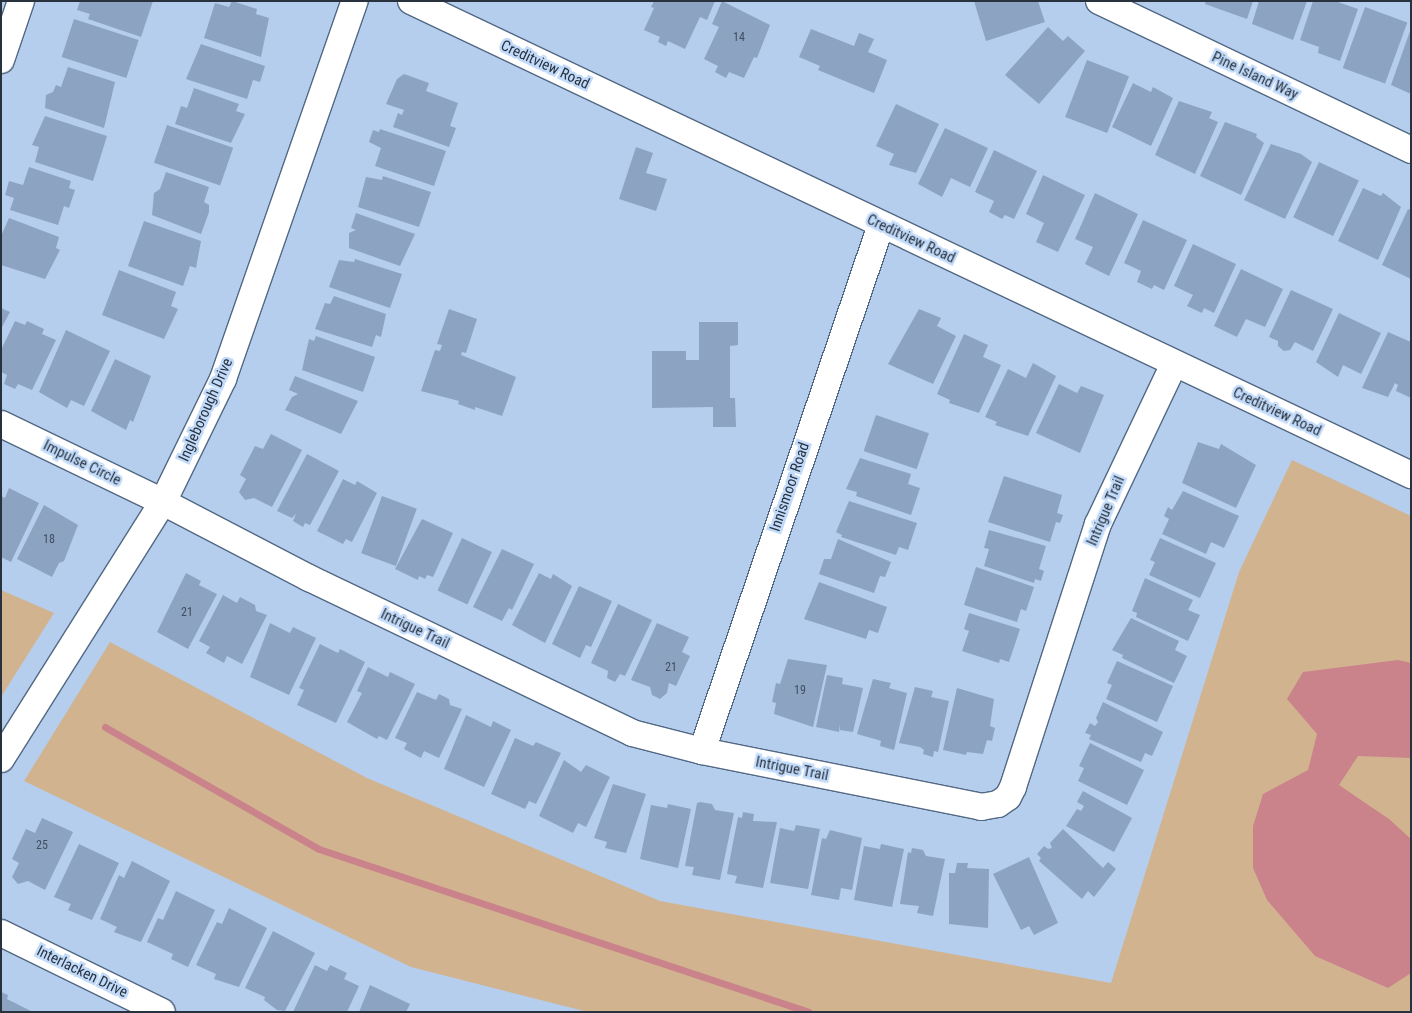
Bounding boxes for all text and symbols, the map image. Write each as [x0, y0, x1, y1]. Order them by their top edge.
house number: 14 [733, 31, 745, 45]
street label: Creditview Road [498, 37, 592, 93]
street label: Pine Island Way [1209, 48, 1301, 104]
street label: Creditview Road [864, 211, 958, 267]
street label: Ingleborough Drive [175, 356, 237, 464]
street label: Creditview Road [1230, 384, 1324, 440]
street label: Impulse Circle [40, 436, 124, 490]
street label: Innismoor Road [766, 440, 814, 534]
street label: Intrigue Trail [1083, 473, 1129, 549]
house number: 18 [43, 533, 55, 547]
street label: Intrigue Trail [378, 605, 452, 653]
house number: 21 [181, 606, 193, 620]
house number: 21 [665, 661, 677, 675]
house number: 19 [794, 684, 806, 698]
street label: Intrigue Trail [754, 753, 830, 785]
house number: 25 [36, 839, 48, 853]
street label: Interlacken Drive [34, 942, 130, 1002]

